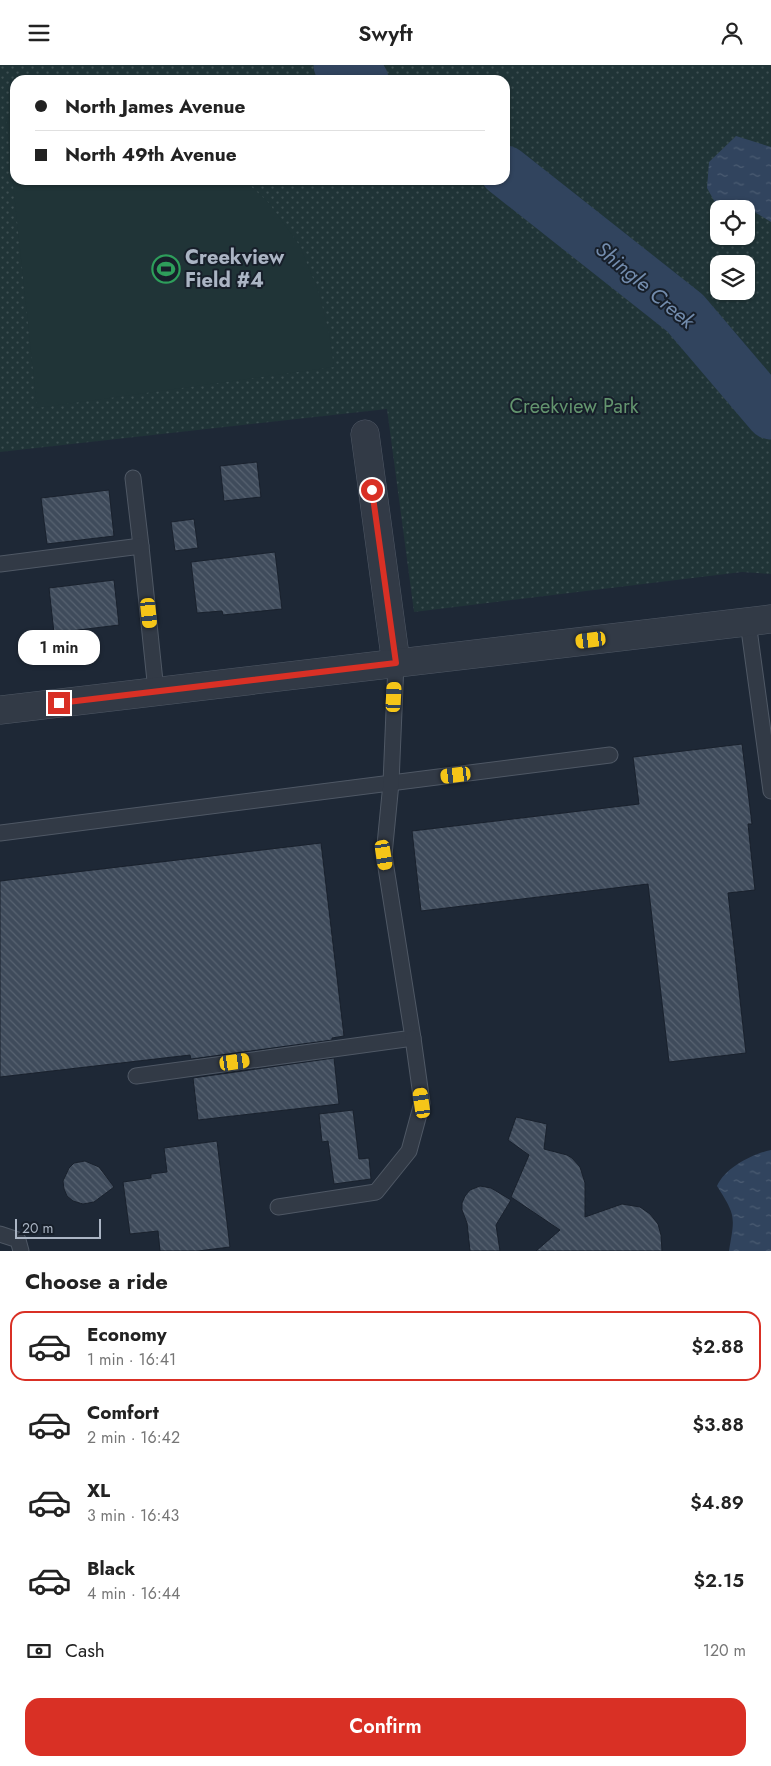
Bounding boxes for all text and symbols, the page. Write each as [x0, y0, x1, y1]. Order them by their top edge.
text: Swyft [358, 17, 413, 49]
icon: menu [25, 19, 53, 47]
icon: person [718, 19, 746, 47]
text: North James Avenue [65, 93, 245, 120]
text: North 49th Avenue [65, 141, 237, 168]
map controls [710, 200, 755, 300]
button: locate [710, 200, 755, 245]
water label: Shingle Creek [589, 234, 702, 336]
place label: Creekview Field #4 [185, 243, 285, 295]
sports icon: Creekview Field #4 [151, 254, 181, 284]
button: layers [710, 255, 755, 300]
park label: Creekview Park [509, 392, 639, 421]
route start [361, 479, 383, 501]
car [139, 597, 158, 629]
callout: 1 min [18, 631, 100, 665]
car [575, 631, 606, 649]
text: 1 min [40, 636, 78, 659]
car [385, 682, 402, 712]
route end [48, 692, 70, 714]
car [440, 766, 471, 784]
car [374, 839, 393, 871]
car [219, 1052, 250, 1072]
car [412, 1087, 431, 1119]
scale bar [15, 1216, 101, 1239]
text: 20 m [22, 1218, 54, 1238]
text: Choose a ride [25, 1265, 168, 1297]
text: Economy [87, 1321, 167, 1348]
icon: car [27, 1324, 72, 1369]
text: $2.88 [692, 1333, 744, 1360]
text: 1 min · 16:41 [87, 1348, 176, 1371]
text: Comfort [87, 1399, 159, 1426]
icon: car [27, 1402, 72, 1447]
text: $3.88 [693, 1411, 744, 1438]
text: 2 min · 16:42 [87, 1426, 180, 1449]
text: XL [87, 1477, 110, 1504]
icon: car [27, 1480, 72, 1525]
text: $4.89 [690, 1489, 744, 1516]
text: 3 min · 16:43 [87, 1504, 179, 1527]
text: Black [87, 1555, 135, 1582]
icon: car [27, 1558, 72, 1603]
text: $2.15 [693, 1567, 744, 1594]
text: 4 min · 16:44 [87, 1582, 180, 1605]
icon: cash [25, 1637, 53, 1665]
text: Cash [65, 1637, 105, 1664]
text: 120 m [703, 1639, 746, 1662]
button: Confirm [25, 1698, 746, 1756]

